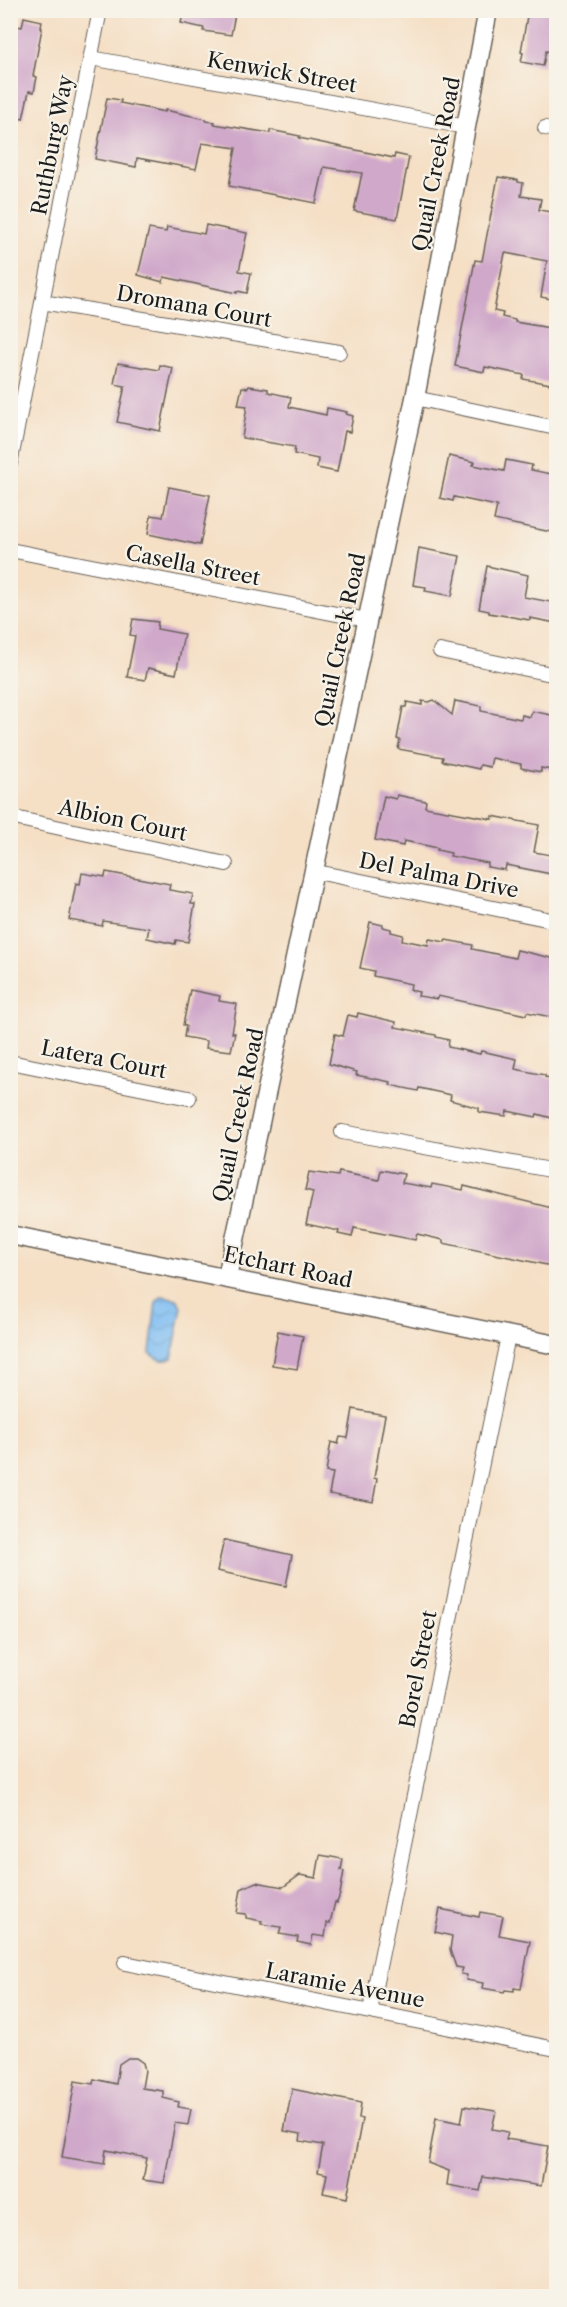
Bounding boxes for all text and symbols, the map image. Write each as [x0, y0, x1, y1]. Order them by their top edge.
street label: Kenwick Street [205, 47, 359, 98]
street label: Ruthburg Way [26, 72, 78, 217]
street label: Quail Creek Road [407, 74, 465, 253]
street label: Dromana Court [115, 280, 274, 332]
street label: Casella Street [124, 540, 263, 590]
street label: Quail Creek Road [309, 551, 371, 729]
street label: Albion Court [55, 794, 190, 846]
street label: Del Palma Drive [357, 847, 521, 903]
street label: Quail Creek Road [207, 1026, 269, 1204]
street label: Latera Court [39, 1035, 170, 1084]
street label: Etchart Road [221, 1241, 355, 1293]
street label: Borel Street [394, 1608, 442, 1730]
street label: Laramie Avenue [263, 1957, 427, 2013]

